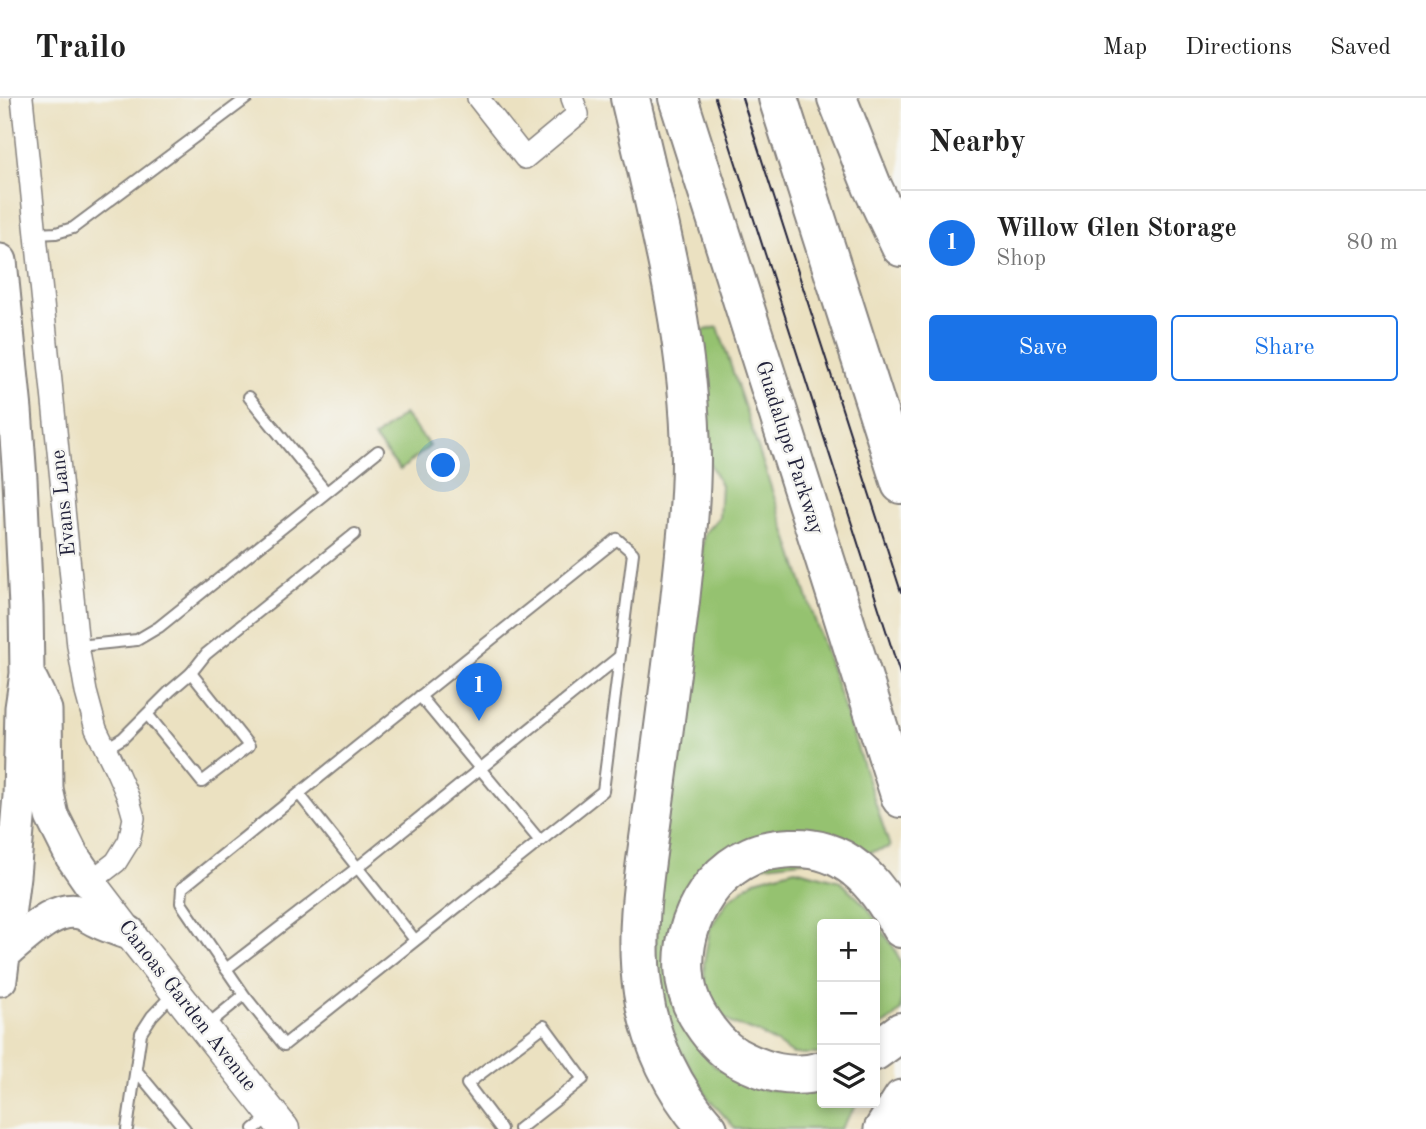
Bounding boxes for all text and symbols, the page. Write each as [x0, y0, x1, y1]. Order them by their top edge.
text: Trailo [35, 32, 126, 65]
text: Map [1103, 36, 1147, 60]
text: Directions [1185, 36, 1292, 60]
text: Saved [1330, 36, 1391, 60]
text: Nearby [929, 128, 1026, 158]
text: Willow Glen Storage [996, 216, 1237, 242]
text: 1 [945, 231, 959, 254]
text: 80 m [1347, 231, 1398, 254]
text: Shop [996, 247, 1046, 270]
button: Save [929, 315, 1157, 381]
button: Share [1171, 315, 1398, 381]
street label: Guadalupe Parkway [751, 358, 827, 538]
your location [426, 448, 460, 482]
street label: Evans Lane [48, 449, 80, 557]
pin: 1 [456, 663, 502, 721]
street label: Canoas Garden Avenue [114, 917, 260, 1095]
map controls [817, 919, 880, 1108]
button: + [817, 919, 880, 982]
button: − [817, 982, 880, 1045]
button: layers [817, 1045, 880, 1108]

